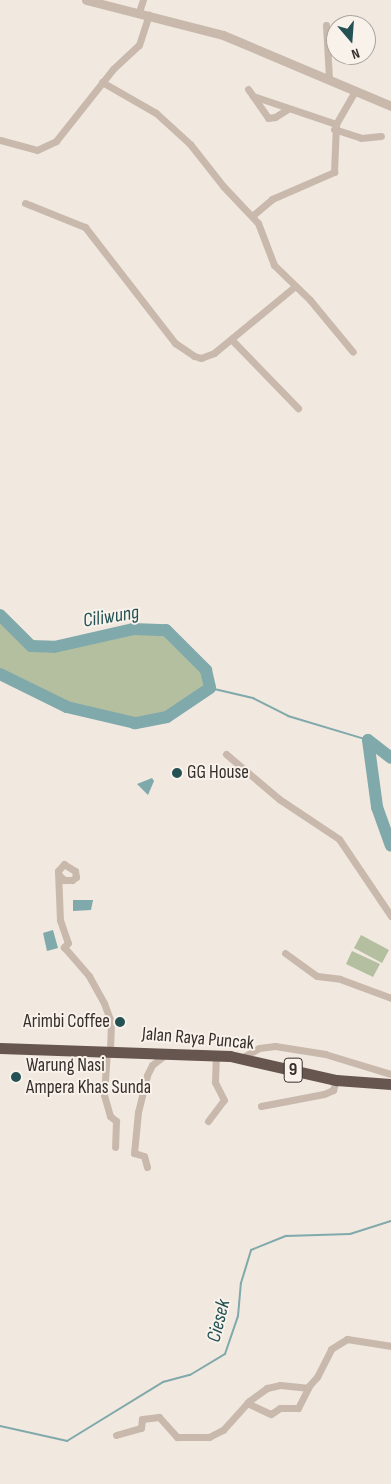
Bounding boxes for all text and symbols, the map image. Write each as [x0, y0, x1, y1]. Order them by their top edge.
north arrow [326, 15, 376, 65]
text: N [349, 45, 362, 63]
water label: Ciliwung [81, 601, 141, 633]
place label: GG House [187, 762, 249, 784]
marker: GG House [171, 767, 183, 779]
place label: Arimbi Coffee [23, 1011, 110, 1033]
marker: Arimbi Coffee [114, 1016, 126, 1028]
street label: Jalan Raya Puncak [141, 1023, 255, 1055]
road number: 9 [283, 1054, 303, 1086]
place label: Warung Nasi Ampera Khas Sunda [26, 1055, 151, 1099]
marker: Warung Nasi Ampera Khas Sunda [10, 1071, 22, 1083]
water label: Ciesek [202, 1297, 236, 1345]

